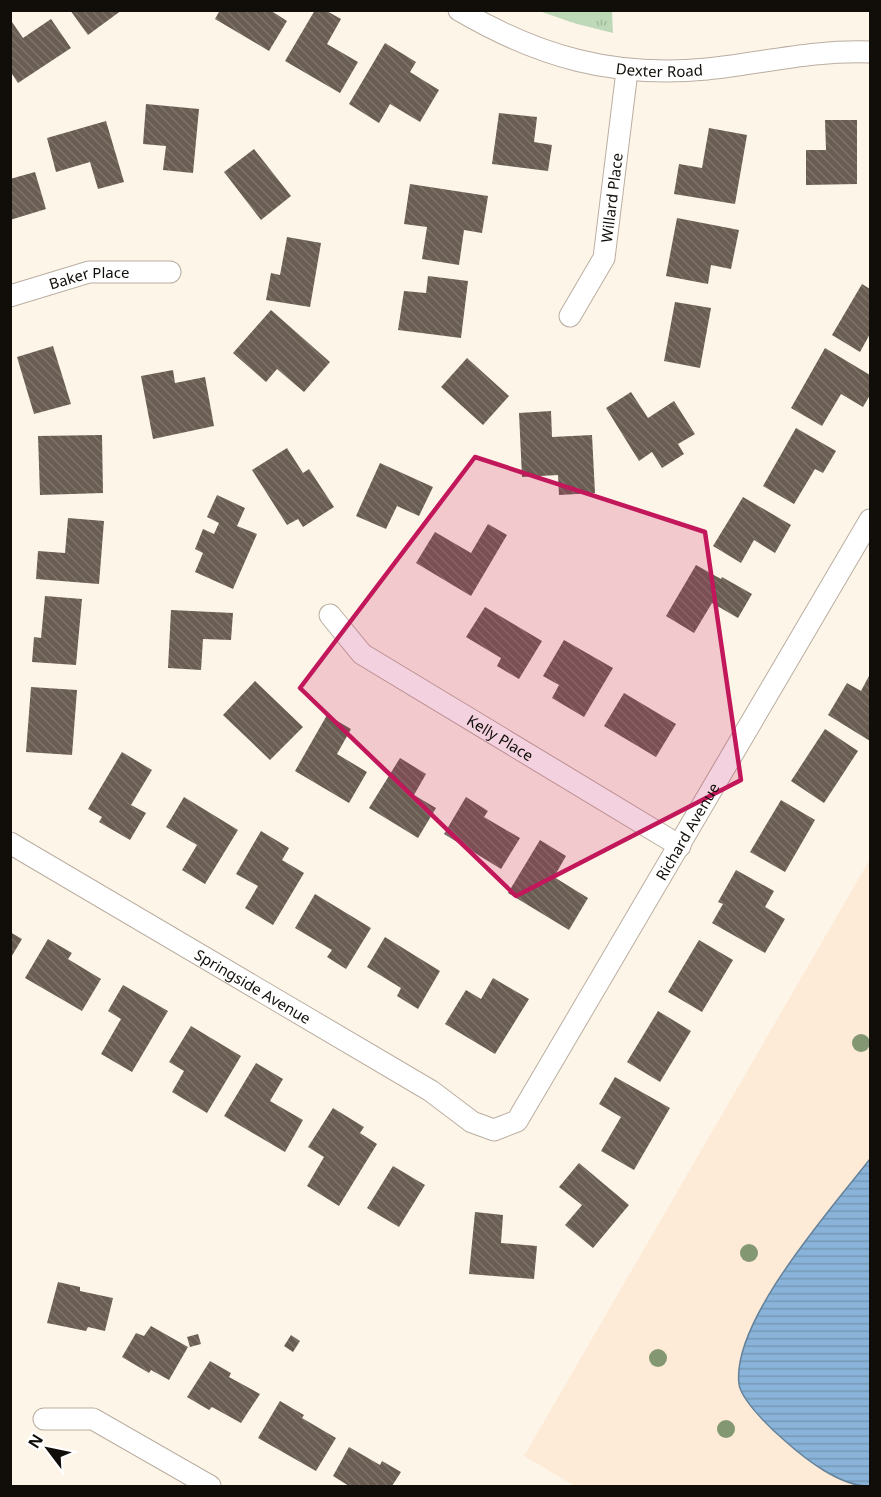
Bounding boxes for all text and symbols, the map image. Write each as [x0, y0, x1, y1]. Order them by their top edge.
street label: Dexter Road [615, 58, 704, 81]
street label: Willard Place [596, 152, 627, 244]
street label: Baker Place [46, 262, 129, 294]
street label: Kelly Place [463, 710, 537, 765]
street label: Richard Avenue [651, 779, 724, 884]
street label: Springside Avenue [191, 944, 315, 1028]
north arrow [18, 1419, 78, 1479]
text: N [23, 1430, 48, 1452]

